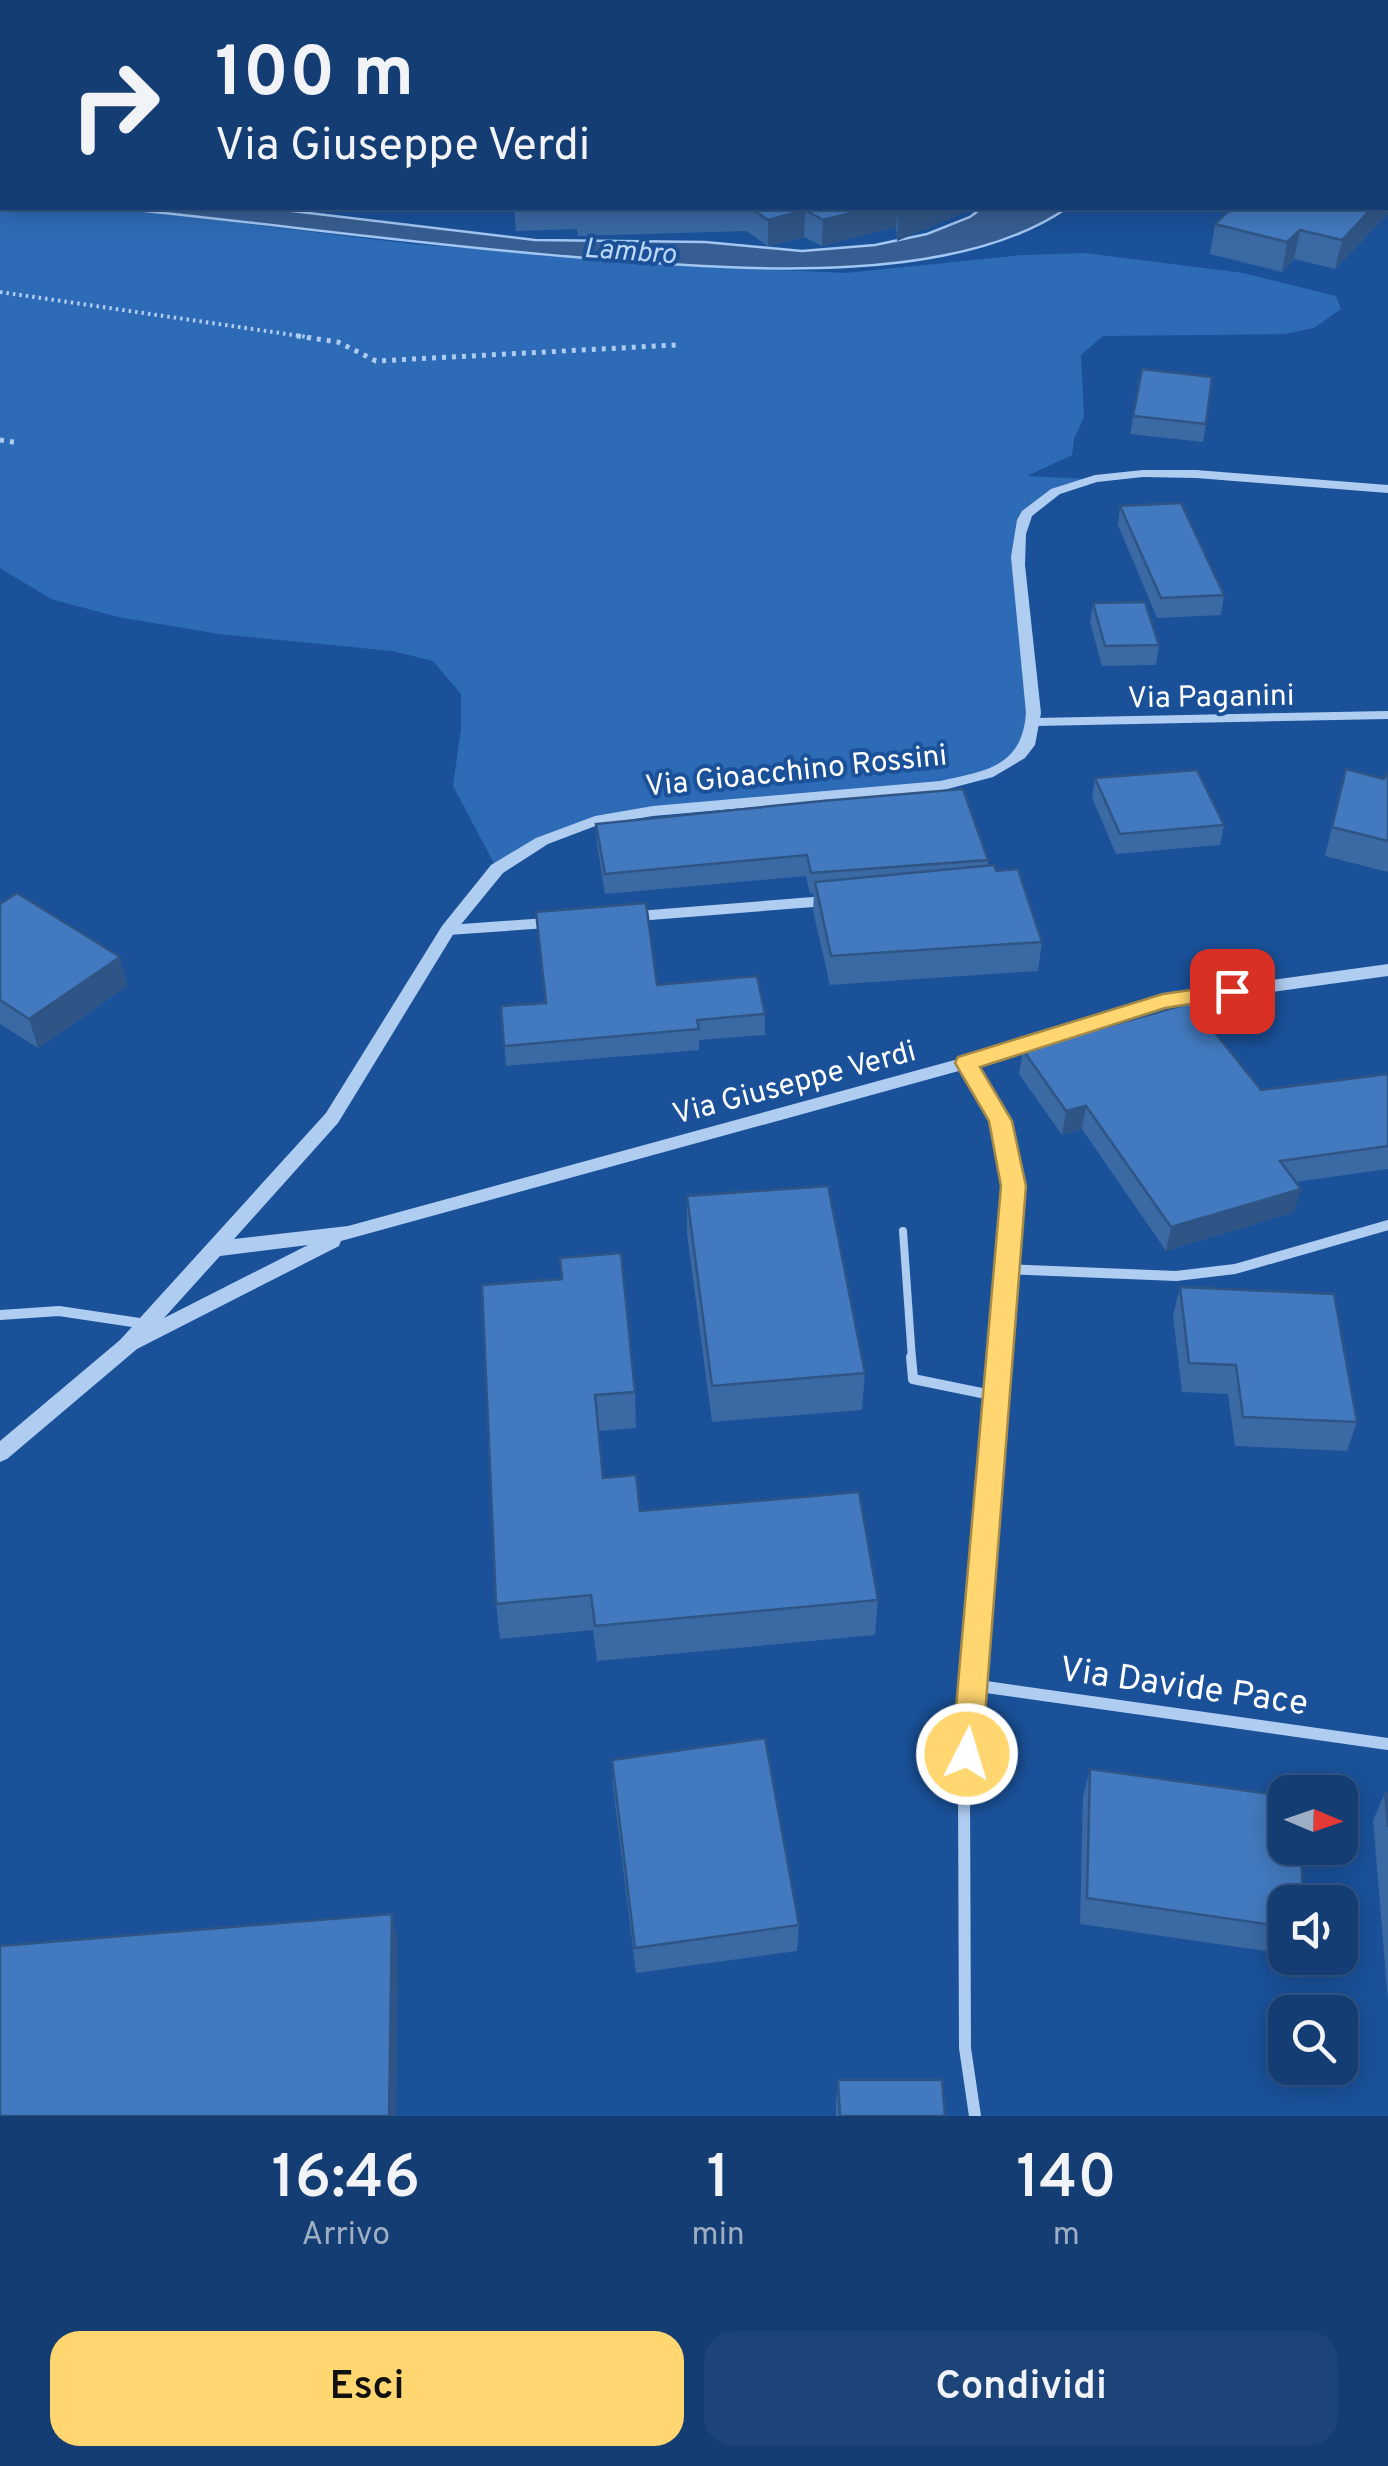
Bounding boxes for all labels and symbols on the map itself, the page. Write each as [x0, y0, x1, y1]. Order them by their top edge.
water label: Lambro [583, 232, 677, 274]
street label: Via Paganini [1127, 679, 1295, 718]
street label: Via Gioacchino Rossini [643, 738, 949, 807]
pin [1190, 949, 1275, 1034]
street label: Via Giuseppe Verdi [669, 1034, 920, 1135]
street label: Via Davide Pace [1057, 1649, 1311, 1727]
position arrow [915, 1702, 1019, 1806]
north arrow [1268, 1775, 1358, 1865]

